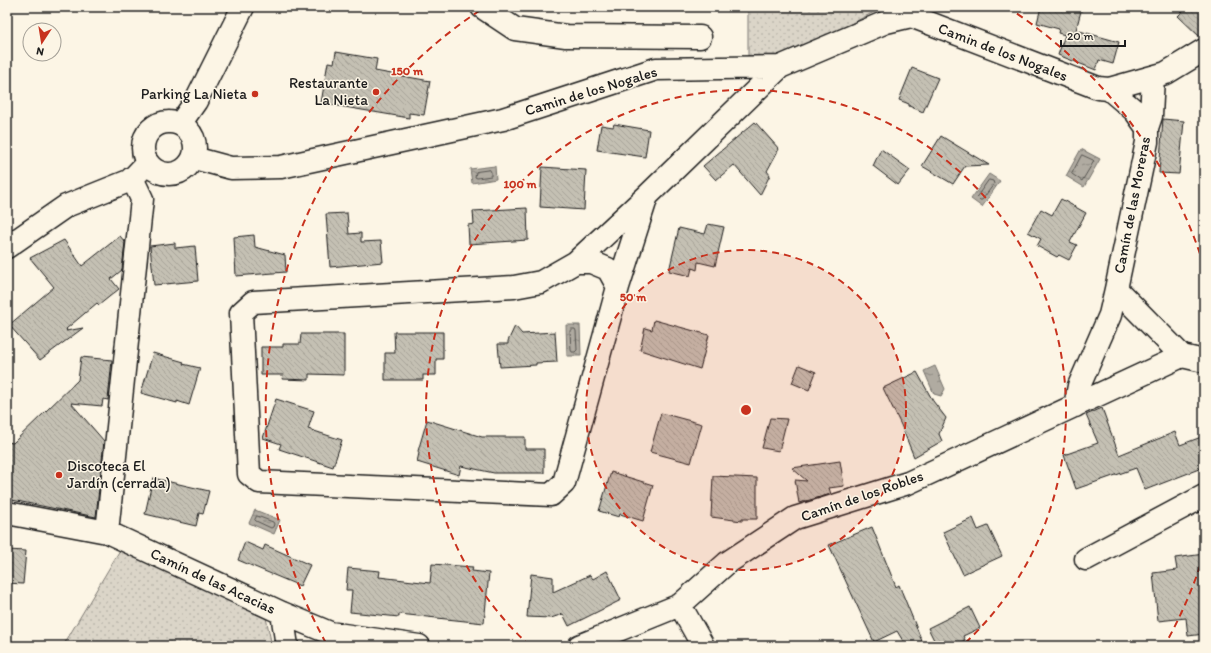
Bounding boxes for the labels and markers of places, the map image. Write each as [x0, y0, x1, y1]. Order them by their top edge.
place label: Restaurante La Nieta [289, 74, 368, 109]
place label: Parking La Nieta [141, 85, 247, 103]
marker: Restaurante La Nieta [371, 87, 381, 97]
marker: Parking La Nieta [250, 89, 260, 99]
centre of rings [739, 403, 753, 417]
place label: Discoteca El Jardín (cerrada) [67, 457, 171, 492]
marker: Discoteca El Jardín (cerrada) [54, 470, 64, 480]

